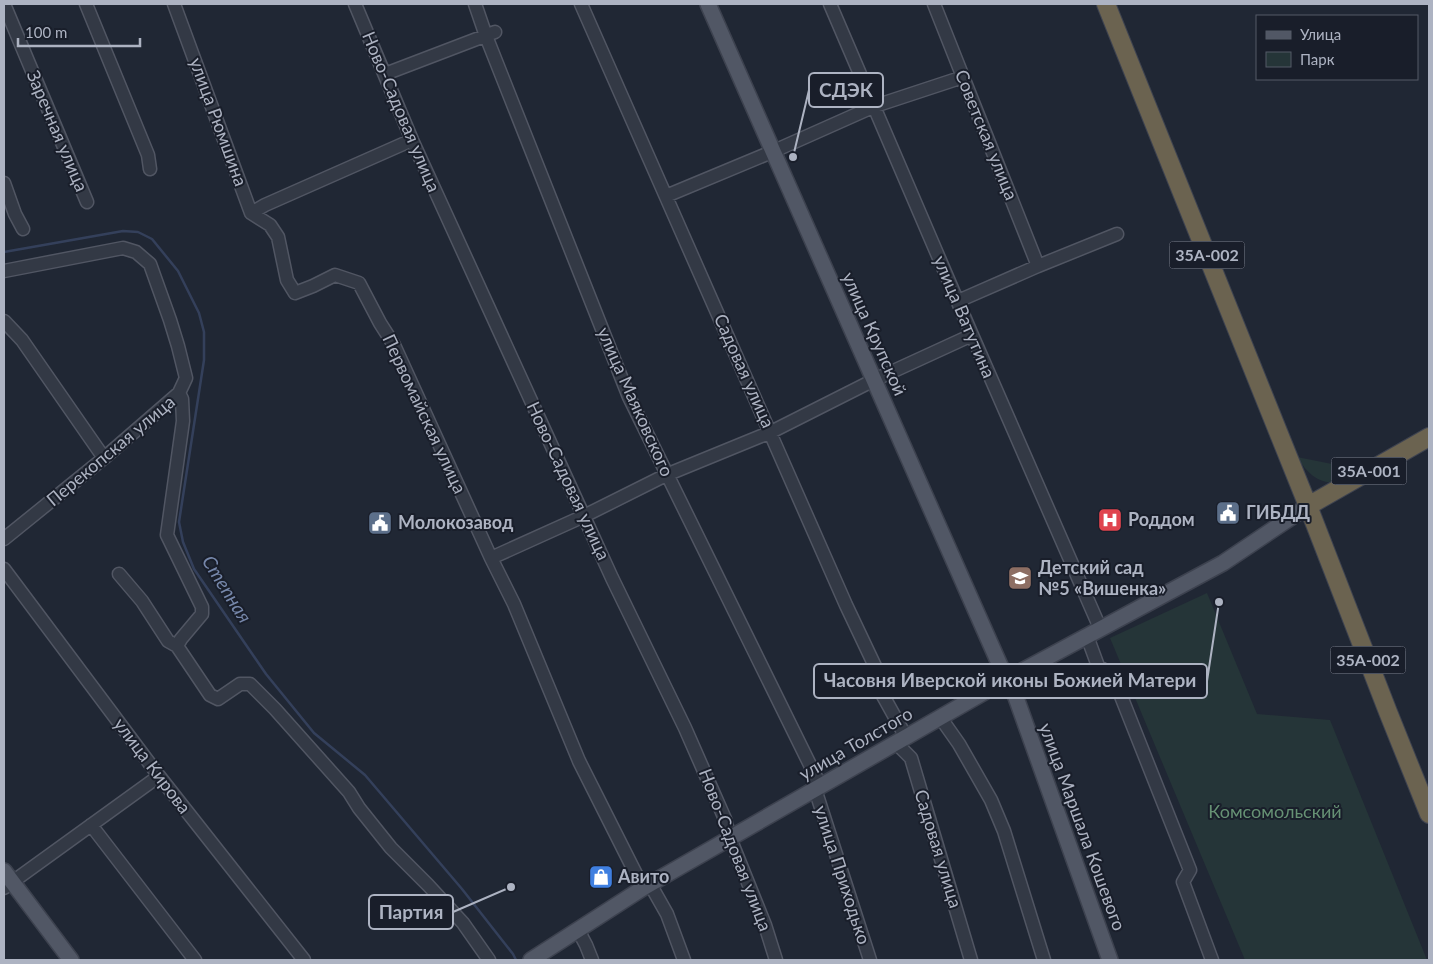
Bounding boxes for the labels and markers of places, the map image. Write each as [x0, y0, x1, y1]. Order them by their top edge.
callout: СДЭК [809, 73, 883, 107]
public building icon: ГИБДД [1215, 500, 1241, 526]
place label: ГИБДД [1246, 501, 1310, 523]
hospital icon: Роддом [1097, 507, 1123, 533]
place label: Роддом [1128, 508, 1195, 530]
public building icon: Молокозавод [367, 510, 393, 536]
place label: Молокозавод [398, 511, 514, 533]
place label: Детский сад №5 «Вишенка» [1038, 556, 1166, 599]
school or university icon: Детский сад №5 «Вишенка» [1007, 565, 1033, 591]
callout: Часовня Иверской иконы Божией Матери [814, 664, 1207, 698]
shop icon: Авито [588, 864, 614, 890]
place label: Авито [617, 865, 669, 887]
callout: Партия [369, 895, 453, 929]

